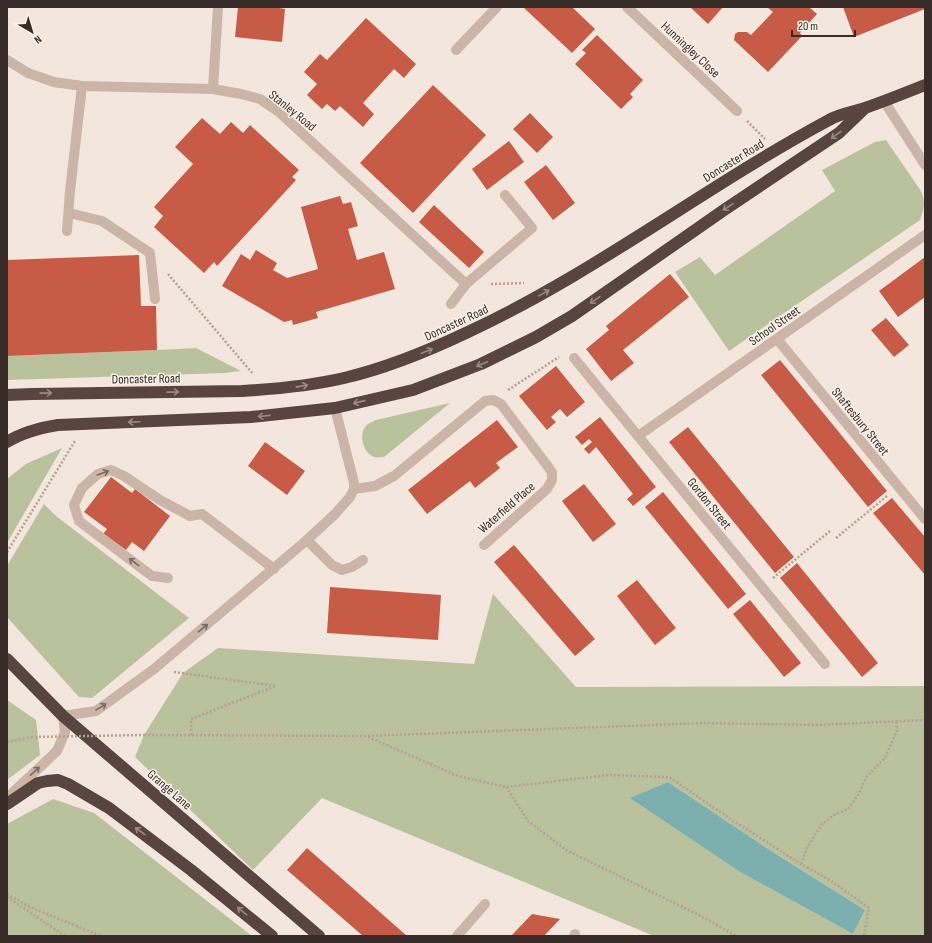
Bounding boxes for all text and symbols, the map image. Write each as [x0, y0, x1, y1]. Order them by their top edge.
north arrow [12, 12, 52, 52]
scale bar [792, 12, 855, 38]
street label: Hunningley Close [657, 18, 723, 81]
text: 20 m [798, 19, 818, 34]
text: N [31, 33, 44, 46]
street label: Stanley Road [265, 87, 319, 135]
one-way arrow [830, 130, 841, 139]
street label: Doncaster Road [700, 136, 767, 186]
one-way arrow [723, 203, 734, 211]
one-way arrow [538, 289, 550, 297]
one-way arrow [590, 296, 601, 304]
street label: Doncaster Road [422, 301, 491, 345]
street label: School Street [746, 302, 803, 349]
one-way arrow [421, 346, 433, 354]
one-way arrow [477, 361, 489, 368]
street label: Doncaster Road [112, 370, 180, 388]
one-way arrow [296, 382, 309, 390]
street label: Shaftesbury Street [828, 384, 893, 459]
one-way arrow [166, 388, 179, 396]
one-way arrow [39, 390, 52, 397]
one-way arrow [352, 399, 365, 407]
one-way arrow [257, 412, 270, 420]
one-way arrow [128, 418, 141, 426]
one-way arrow [96, 469, 109, 476]
street label: Gordon Street [684, 475, 735, 533]
street label: Waterfield Place [475, 479, 538, 537]
one-way arrow [129, 558, 140, 567]
one-way arrow [198, 623, 209, 632]
one-way arrow [95, 703, 107, 711]
one-way arrow [30, 766, 40, 776]
street label: Grange Lane [144, 766, 195, 813]
one-way arrow [134, 827, 145, 835]
one-way arrow [236, 907, 247, 916]

